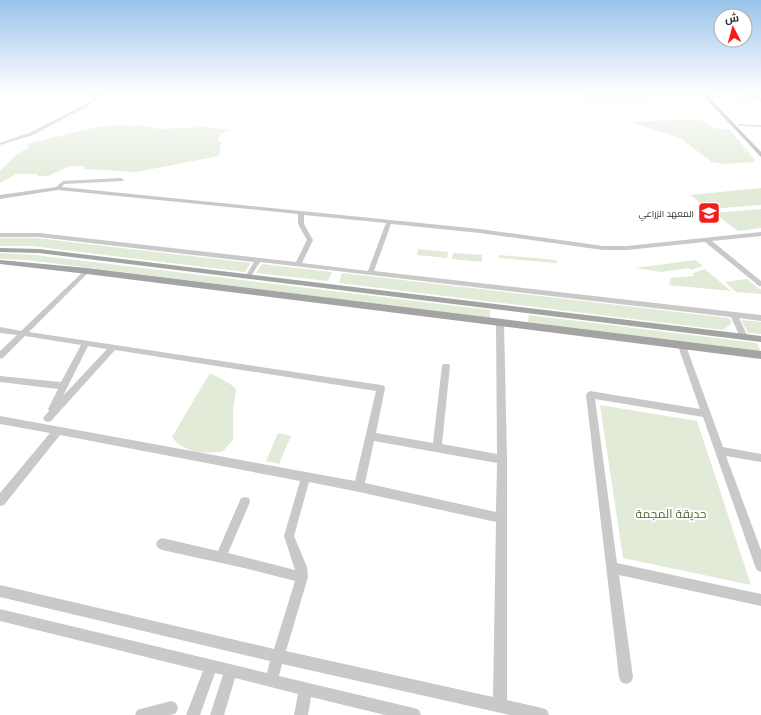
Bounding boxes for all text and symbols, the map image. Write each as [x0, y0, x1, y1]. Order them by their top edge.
north arrow [713, 8, 753, 48]
text: ش [724, 10, 740, 26]
school or university icon: المعهد الزراعي [696, 200, 722, 226]
place label: المعهد الزراعي [638, 208, 694, 221]
park label: حديقة المجمة [636, 506, 707, 521]

